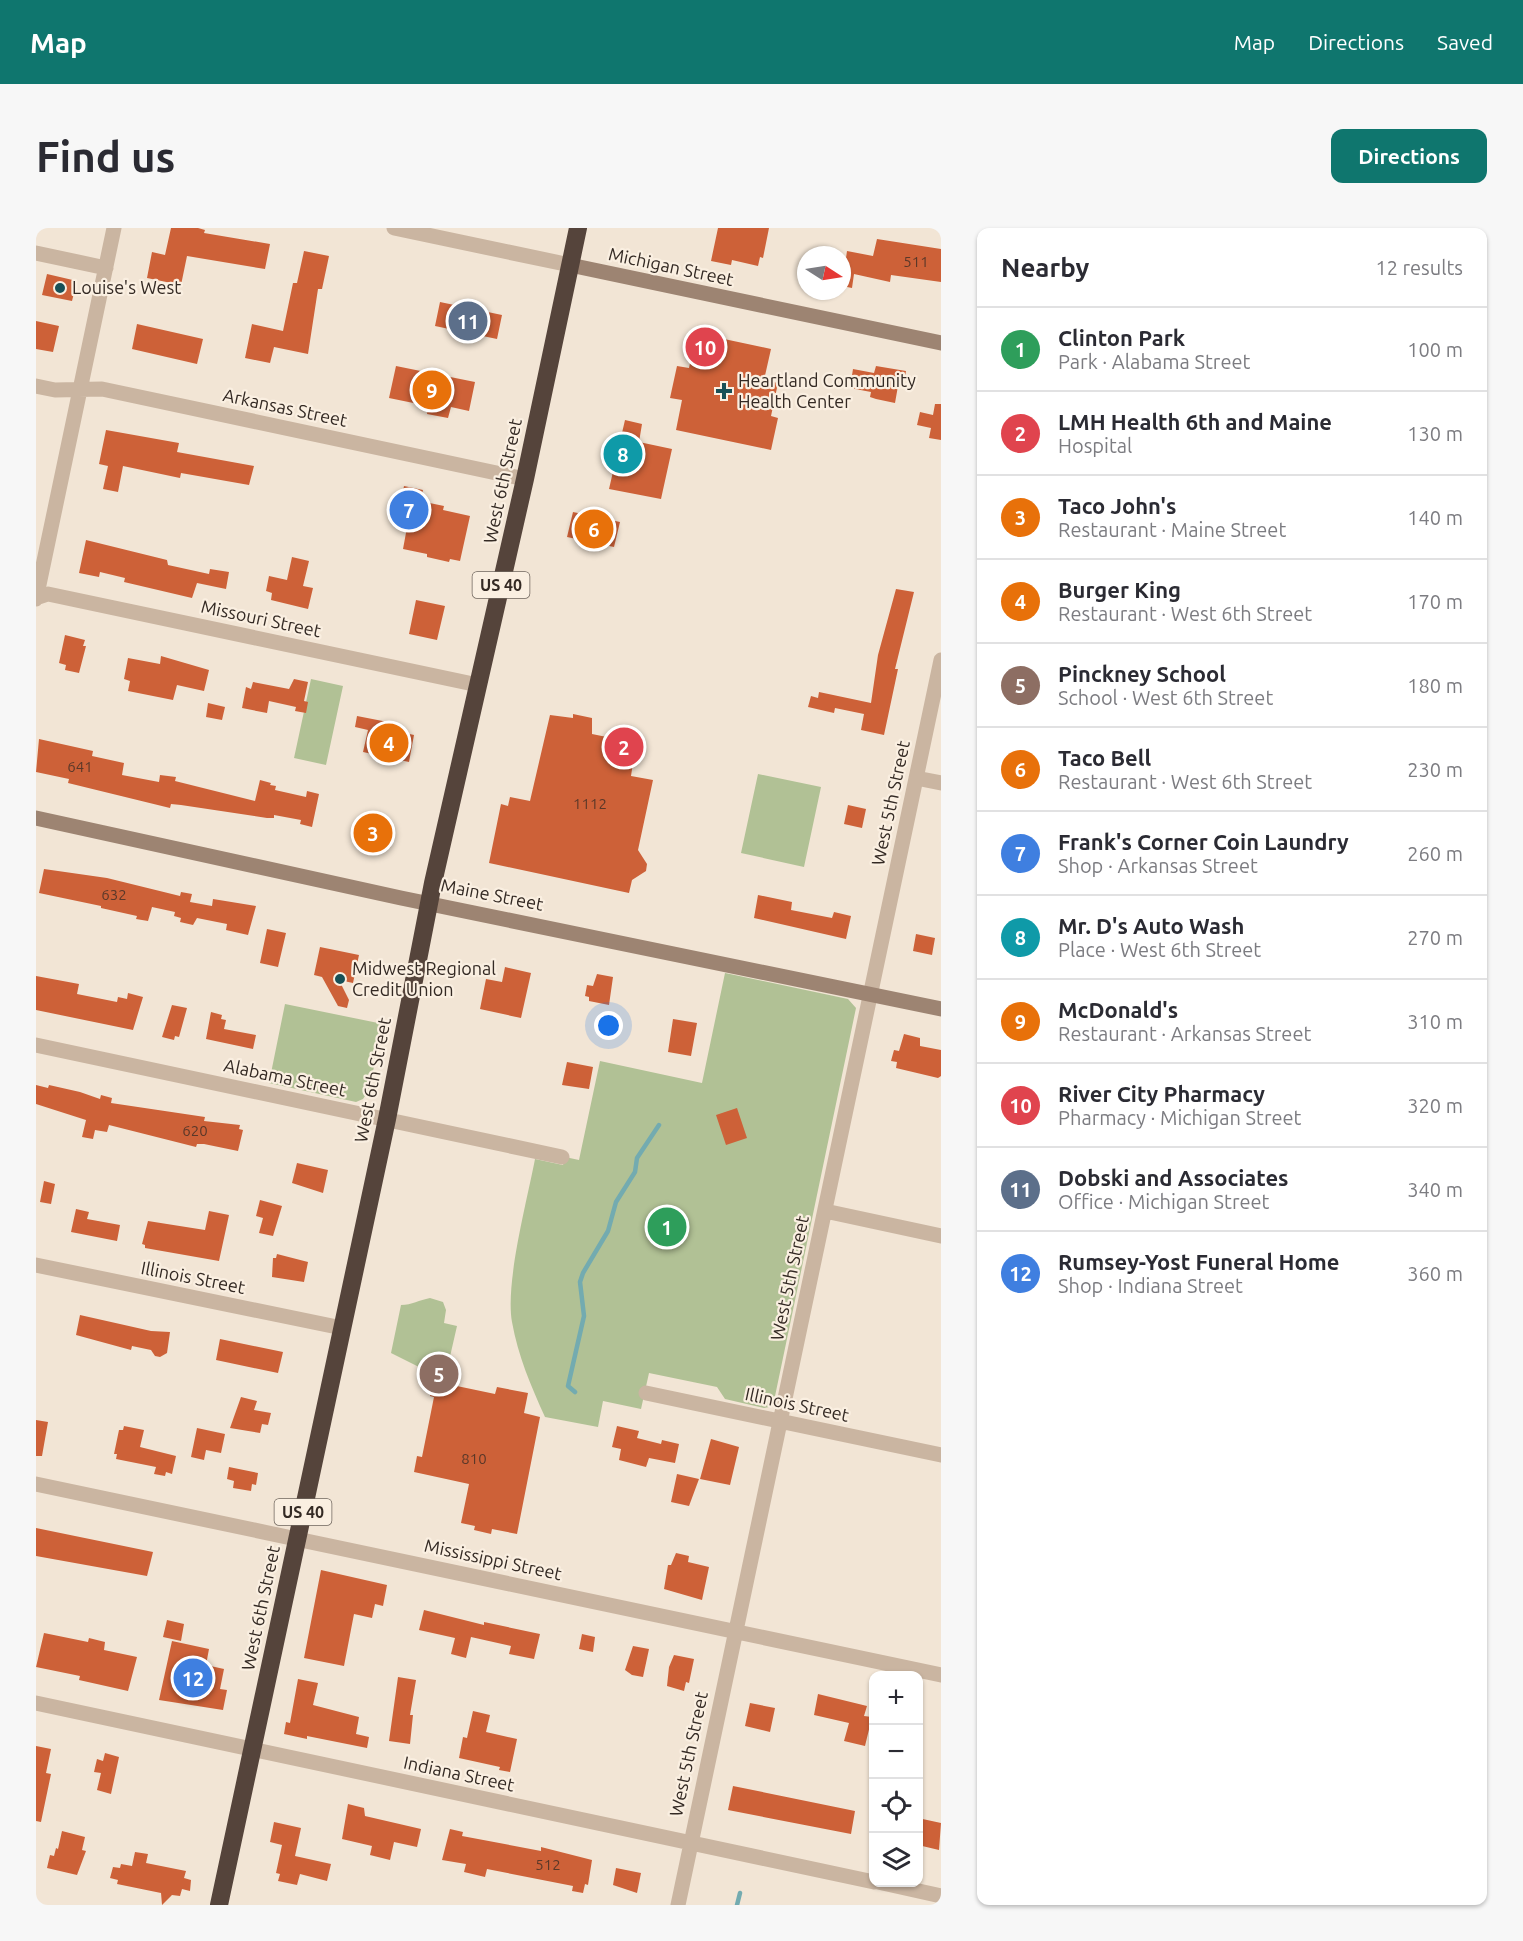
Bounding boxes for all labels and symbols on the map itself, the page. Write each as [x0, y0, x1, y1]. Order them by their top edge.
street label: Michigan Street [607, 243, 736, 289]
north arrow [797, 246, 851, 300]
house number: 511 [903, 253, 929, 270]
place label: Louise's West [72, 277, 181, 297]
marker: Louise's West [53, 281, 67, 295]
pin: 11 [448, 298, 488, 344]
pin: 10 [686, 324, 724, 370]
pin: 9 [412, 368, 452, 412]
place label: Heartland Community Health Center [738, 370, 916, 411]
marker: Heartland Community Health Center [715, 382, 733, 400]
street label: Arkansas Street [221, 384, 349, 430]
street label: West 6th Street [479, 416, 525, 545]
pin: 8 [604, 432, 642, 476]
pin: 7 [390, 488, 428, 532]
pin: 6 [574, 506, 614, 552]
road number: US 40 [472, 572, 530, 598]
street label: Missouri Street [199, 596, 323, 640]
pin: 4 [370, 720, 408, 766]
pin: 2 [604, 724, 644, 770]
street label: West 5th Street [867, 738, 913, 867]
house number: 641 [67, 758, 93, 775]
house number: 1112 [573, 795, 607, 812]
pin: 3 [354, 810, 392, 856]
street label: Maine Street [439, 874, 545, 914]
house number: 632 [101, 886, 127, 903]
place label: Midwest Regional Credit Union [352, 958, 496, 999]
marker: Midwest Regional Credit Union [333, 972, 347, 986]
your location [594, 1011, 623, 1040]
street label: West 6th Street [350, 1015, 394, 1144]
street label: Alabama Street [222, 1054, 348, 1100]
house number: 620 [182, 1122, 208, 1139]
pin: 1 [648, 1204, 686, 1250]
street label: West 5th Street [766, 1213, 812, 1342]
street label: Illinois Street [139, 1257, 247, 1297]
pin: 5 [420, 1352, 458, 1396]
street label: Illinois Street [743, 1383, 851, 1425]
house number: 810 [461, 1450, 487, 1467]
road number: US 40 [274, 1499, 332, 1525]
street label: Mississippi Street [423, 1535, 564, 1583]
street label: West 6th Street [237, 1543, 283, 1672]
pin: 12 [174, 1656, 212, 1700]
street label: West 5th Street [665, 1689, 711, 1818]
street label: Indiana Street [402, 1751, 517, 1795]
house number: 512 [535, 1856, 561, 1873]

